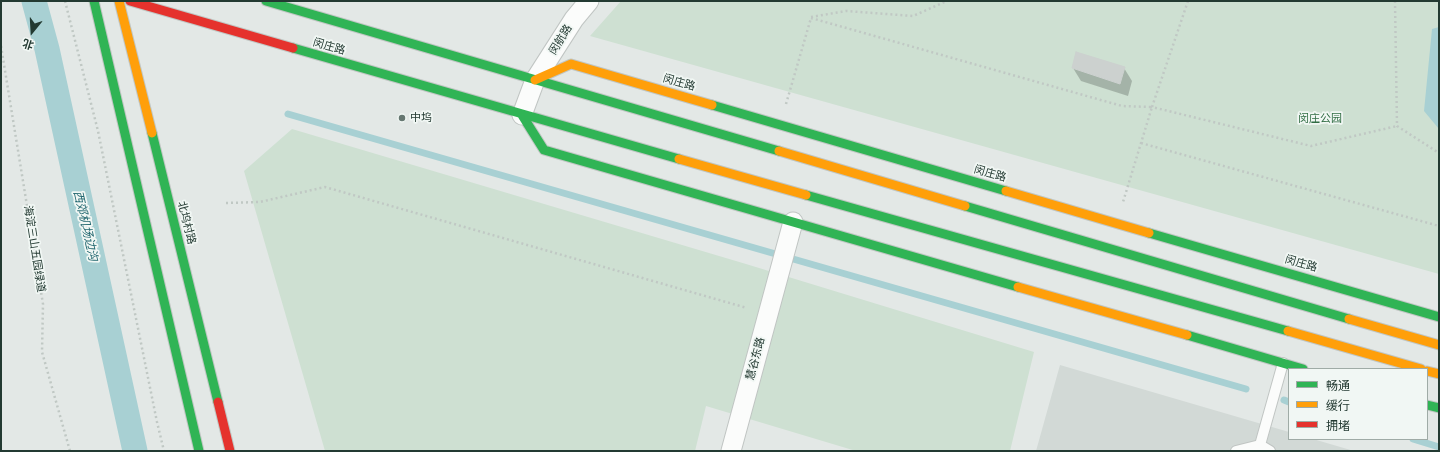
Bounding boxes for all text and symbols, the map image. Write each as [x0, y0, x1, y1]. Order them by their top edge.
north arrow [12, 12, 52, 52]
street label: 闵航路 [547, 23, 575, 57]
text: 北 [21, 36, 35, 52]
street label: 闵庄路 [311, 36, 347, 58]
street label: 闵庄路 [661, 72, 697, 94]
place label: 中坞 [410, 111, 432, 125]
park label: 闵庄公园 [1298, 112, 1342, 126]
marker: 中坞 [397, 113, 407, 123]
street label: 闵庄路 [972, 163, 1008, 185]
water label: 西郊机场边沟 [70, 189, 100, 263]
street label: 北坞村路 [174, 200, 198, 246]
street label: 海淀三山五园绿道 [21, 205, 47, 293]
street label: 闵庄路 [1283, 253, 1319, 275]
street label: 慧谷东路 [744, 336, 768, 382]
legend [1288, 368, 1428, 440]
text: 畅通 [1326, 379, 1350, 393]
text: 缓行 [1326, 399, 1350, 413]
text: 拥堵 [1326, 419, 1350, 433]

